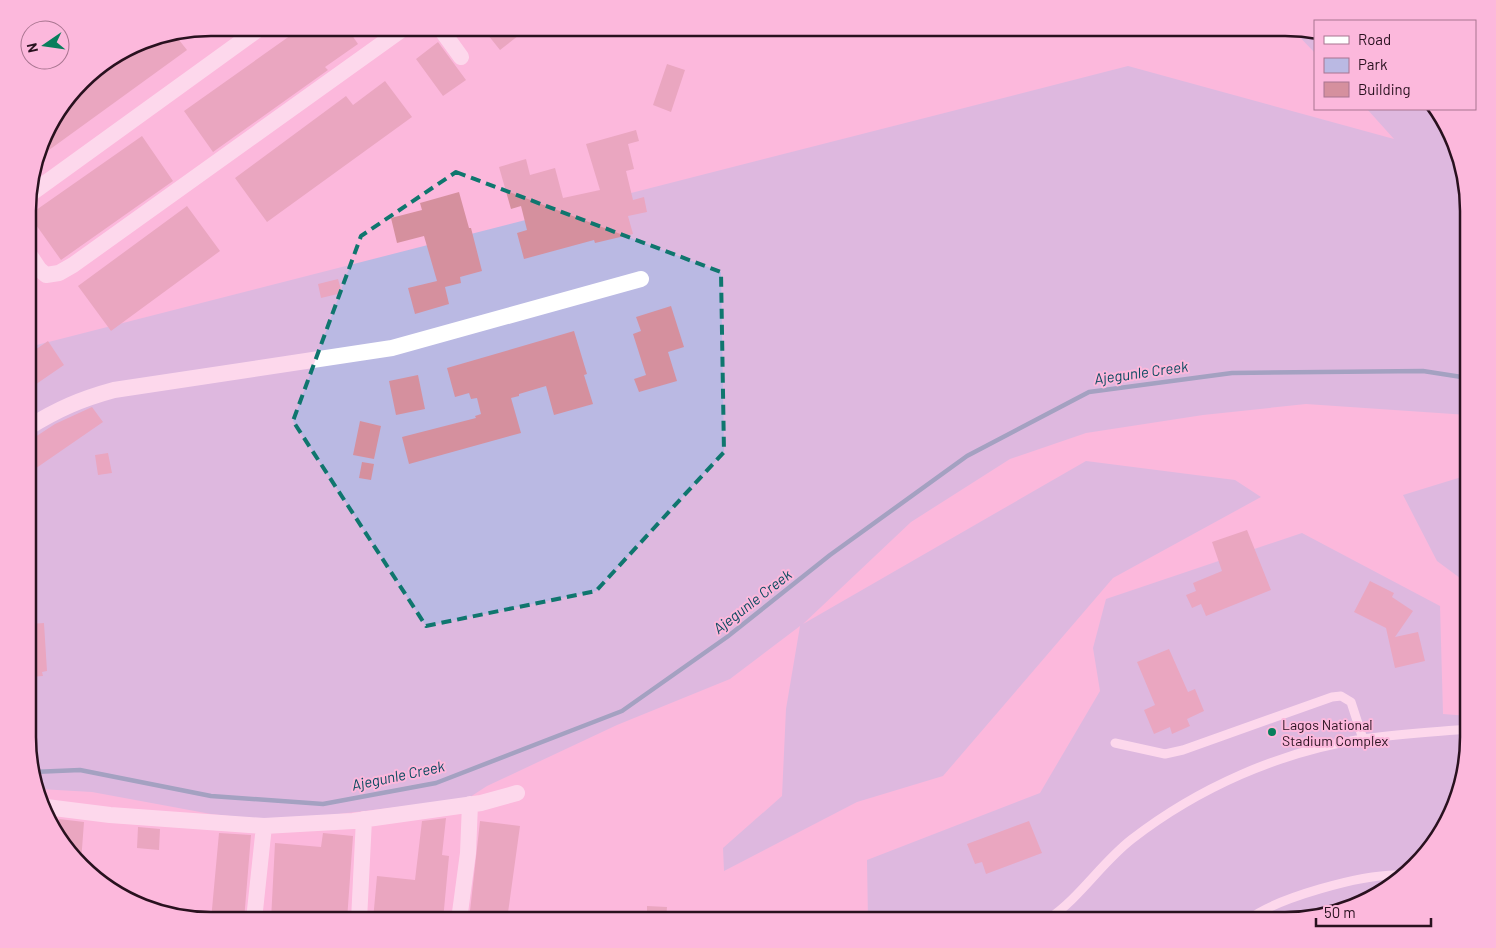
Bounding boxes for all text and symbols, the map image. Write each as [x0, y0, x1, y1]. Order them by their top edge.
north arrow [20, 20, 70, 70]
legend [1314, 20, 1476, 110]
text: Road [1358, 30, 1391, 48]
text: N [23, 42, 41, 54]
text: Park [1358, 55, 1388, 73]
text: Building [1358, 80, 1411, 98]
water label: Ajegunle Creek [1093, 356, 1190, 387]
water label: Ajegunle Creek [709, 564, 795, 637]
place label: Lagos National Stadium Complex [1282, 716, 1388, 749]
marker: Lagos National Stadium Complex [1266, 726, 1278, 738]
water label: Ajegunle Creek [350, 756, 447, 794]
scale bar [1316, 896, 1431, 928]
text: 50 m [1324, 903, 1356, 921]

